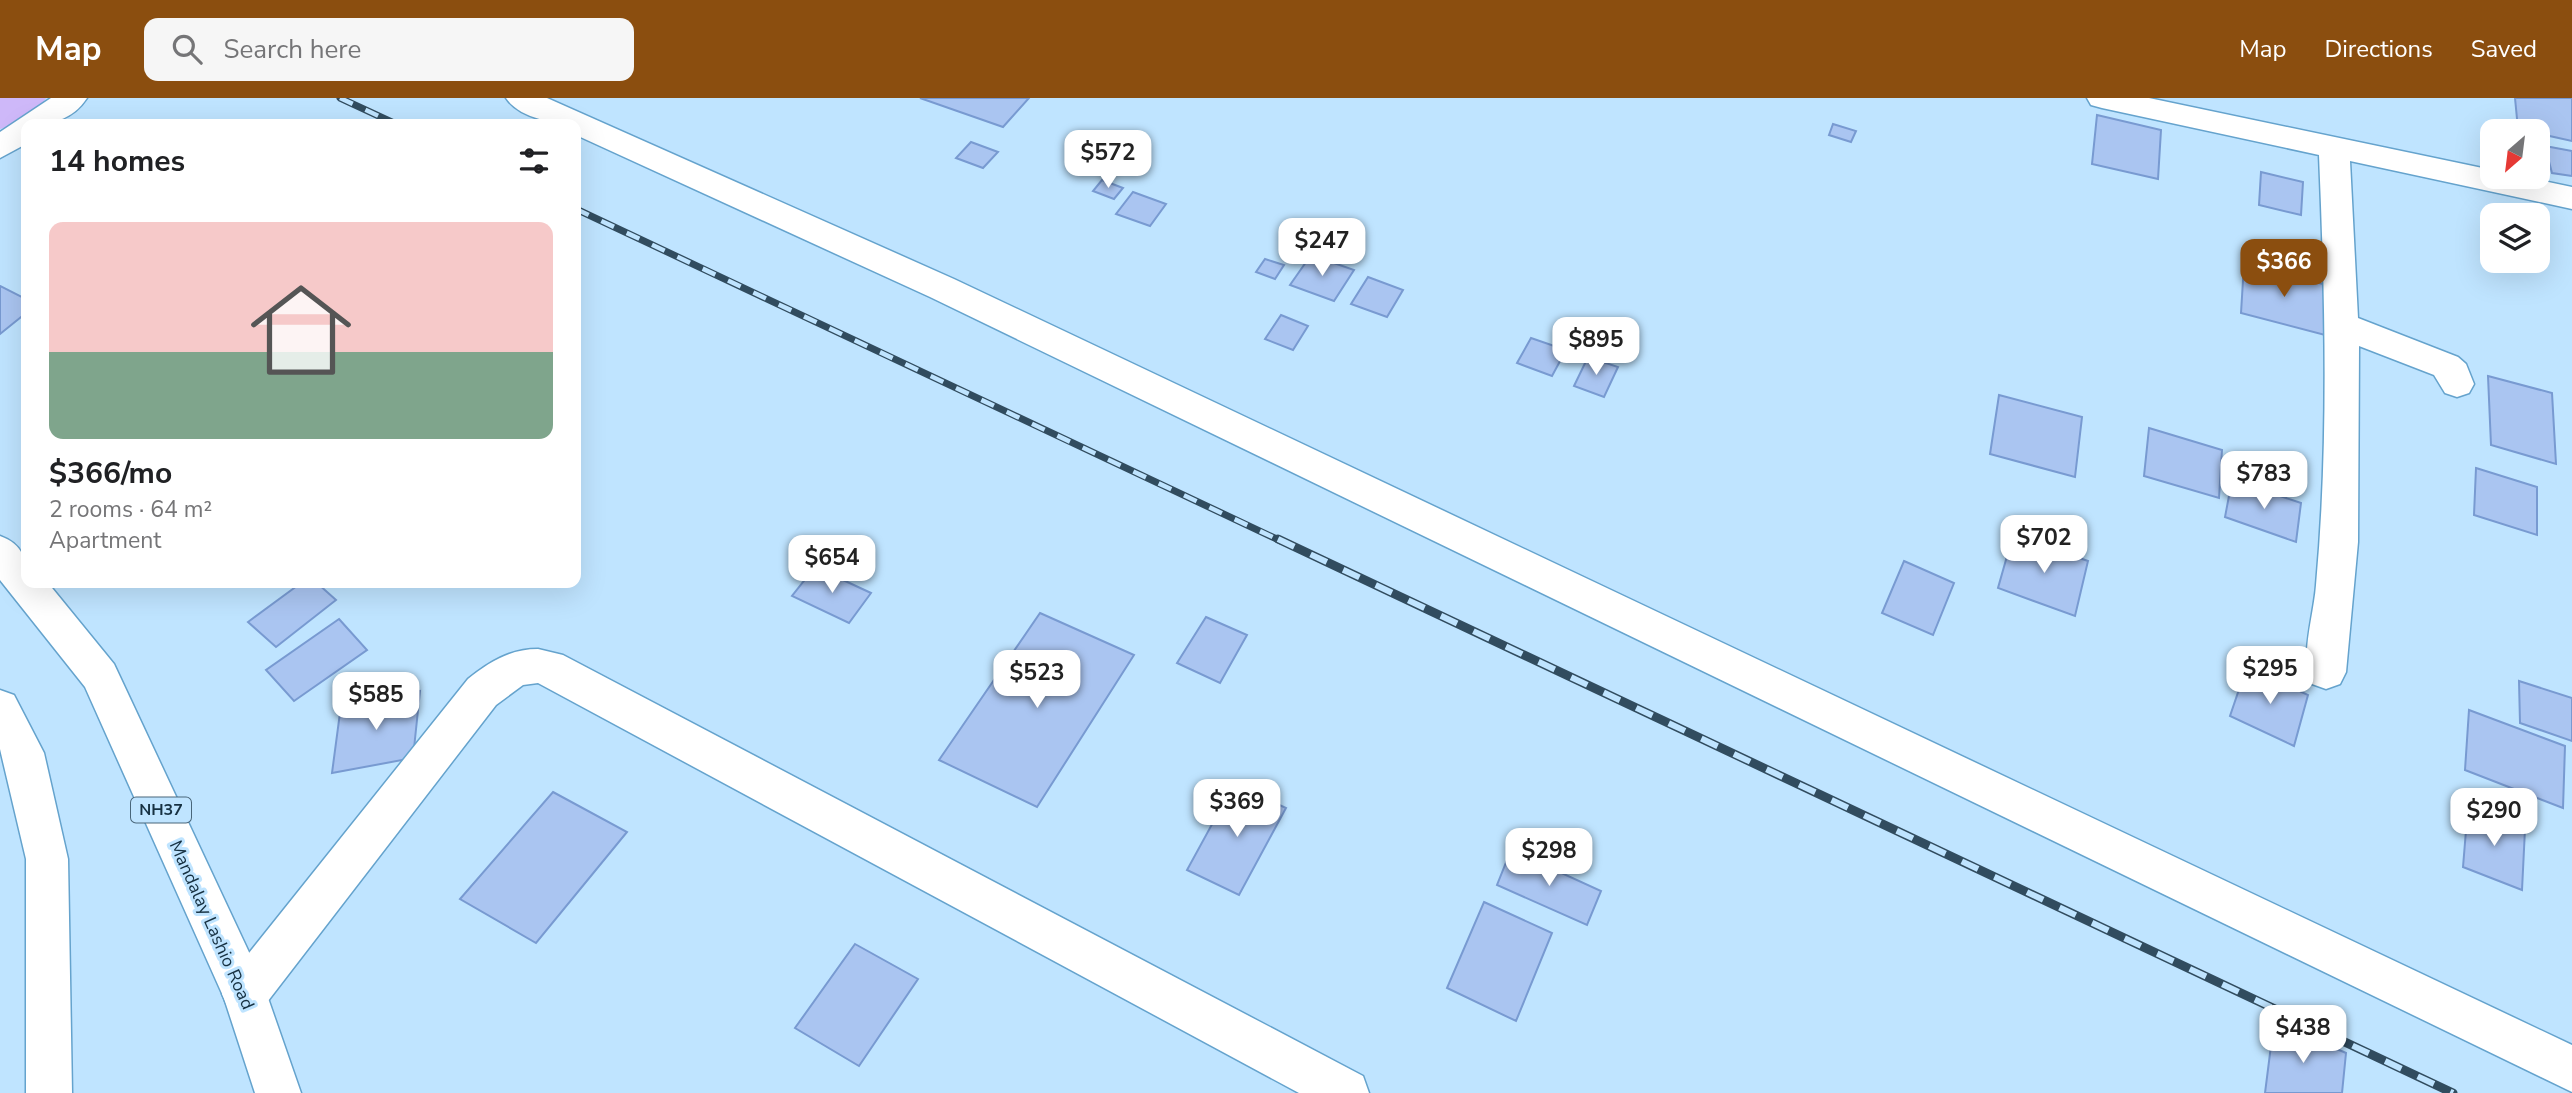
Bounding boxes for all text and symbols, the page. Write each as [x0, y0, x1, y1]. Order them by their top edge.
search box [144, 18, 634, 81]
text: Map [35, 27, 102, 72]
icon: search [168, 30, 206, 68]
text: Search here [224, 32, 361, 67]
text: Map [2239, 33, 2286, 65]
text: Directions [2324, 33, 2433, 65]
text: Saved [2471, 33, 2537, 65]
north arrow [2480, 119, 2550, 189]
map controls [2480, 119, 2550, 273]
pin: $572 [1067, 130, 1149, 190]
text: $572 [1080, 137, 1136, 168]
text: 14 homes [49, 141, 185, 182]
icon: filters [515, 142, 553, 180]
button: layers [2480, 203, 2550, 273]
pin: $247 [1281, 218, 1363, 278]
text: $247 [1294, 225, 1350, 256]
pin: $366 [2243, 240, 2325, 299]
text: $366 [2256, 246, 2312, 277]
icon: home [238, 267, 364, 393]
pin: $895 [1555, 317, 1637, 377]
text: $895 [1568, 324, 1624, 355]
pin: $783 [2223, 452, 2305, 511]
text: $366/mo [49, 453, 172, 494]
text: $783 [2236, 458, 2292, 489]
text: 2 rooms · 64 m² [49, 494, 212, 525]
pin: $702 [2003, 516, 2085, 575]
text: $702 [2016, 522, 2072, 553]
text: Apartment [49, 525, 161, 556]
pin: $654 [791, 536, 873, 595]
text: $654 [804, 542, 860, 573]
pin: $295 [2229, 646, 2311, 706]
pin: $523 [996, 650, 1078, 710]
text: $295 [2242, 653, 2298, 684]
text: $523 [1009, 657, 1065, 688]
pin: $585 [335, 672, 417, 732]
text: $585 [348, 679, 404, 710]
pin: $369 [1196, 780, 1278, 839]
text: $369 [1209, 786, 1265, 817]
pin: $290 [2453, 788, 2535, 848]
text: $290 [2466, 795, 2522, 826]
road number: NH37 [131, 797, 191, 822]
pin: $298 [1508, 828, 1590, 888]
text: $298 [1521, 835, 1577, 866]
street label: Mandalay Lashio Road [164, 837, 260, 1013]
pin: $438 [2262, 1006, 2344, 1065]
text: $438 [2275, 1012, 2331, 1043]

